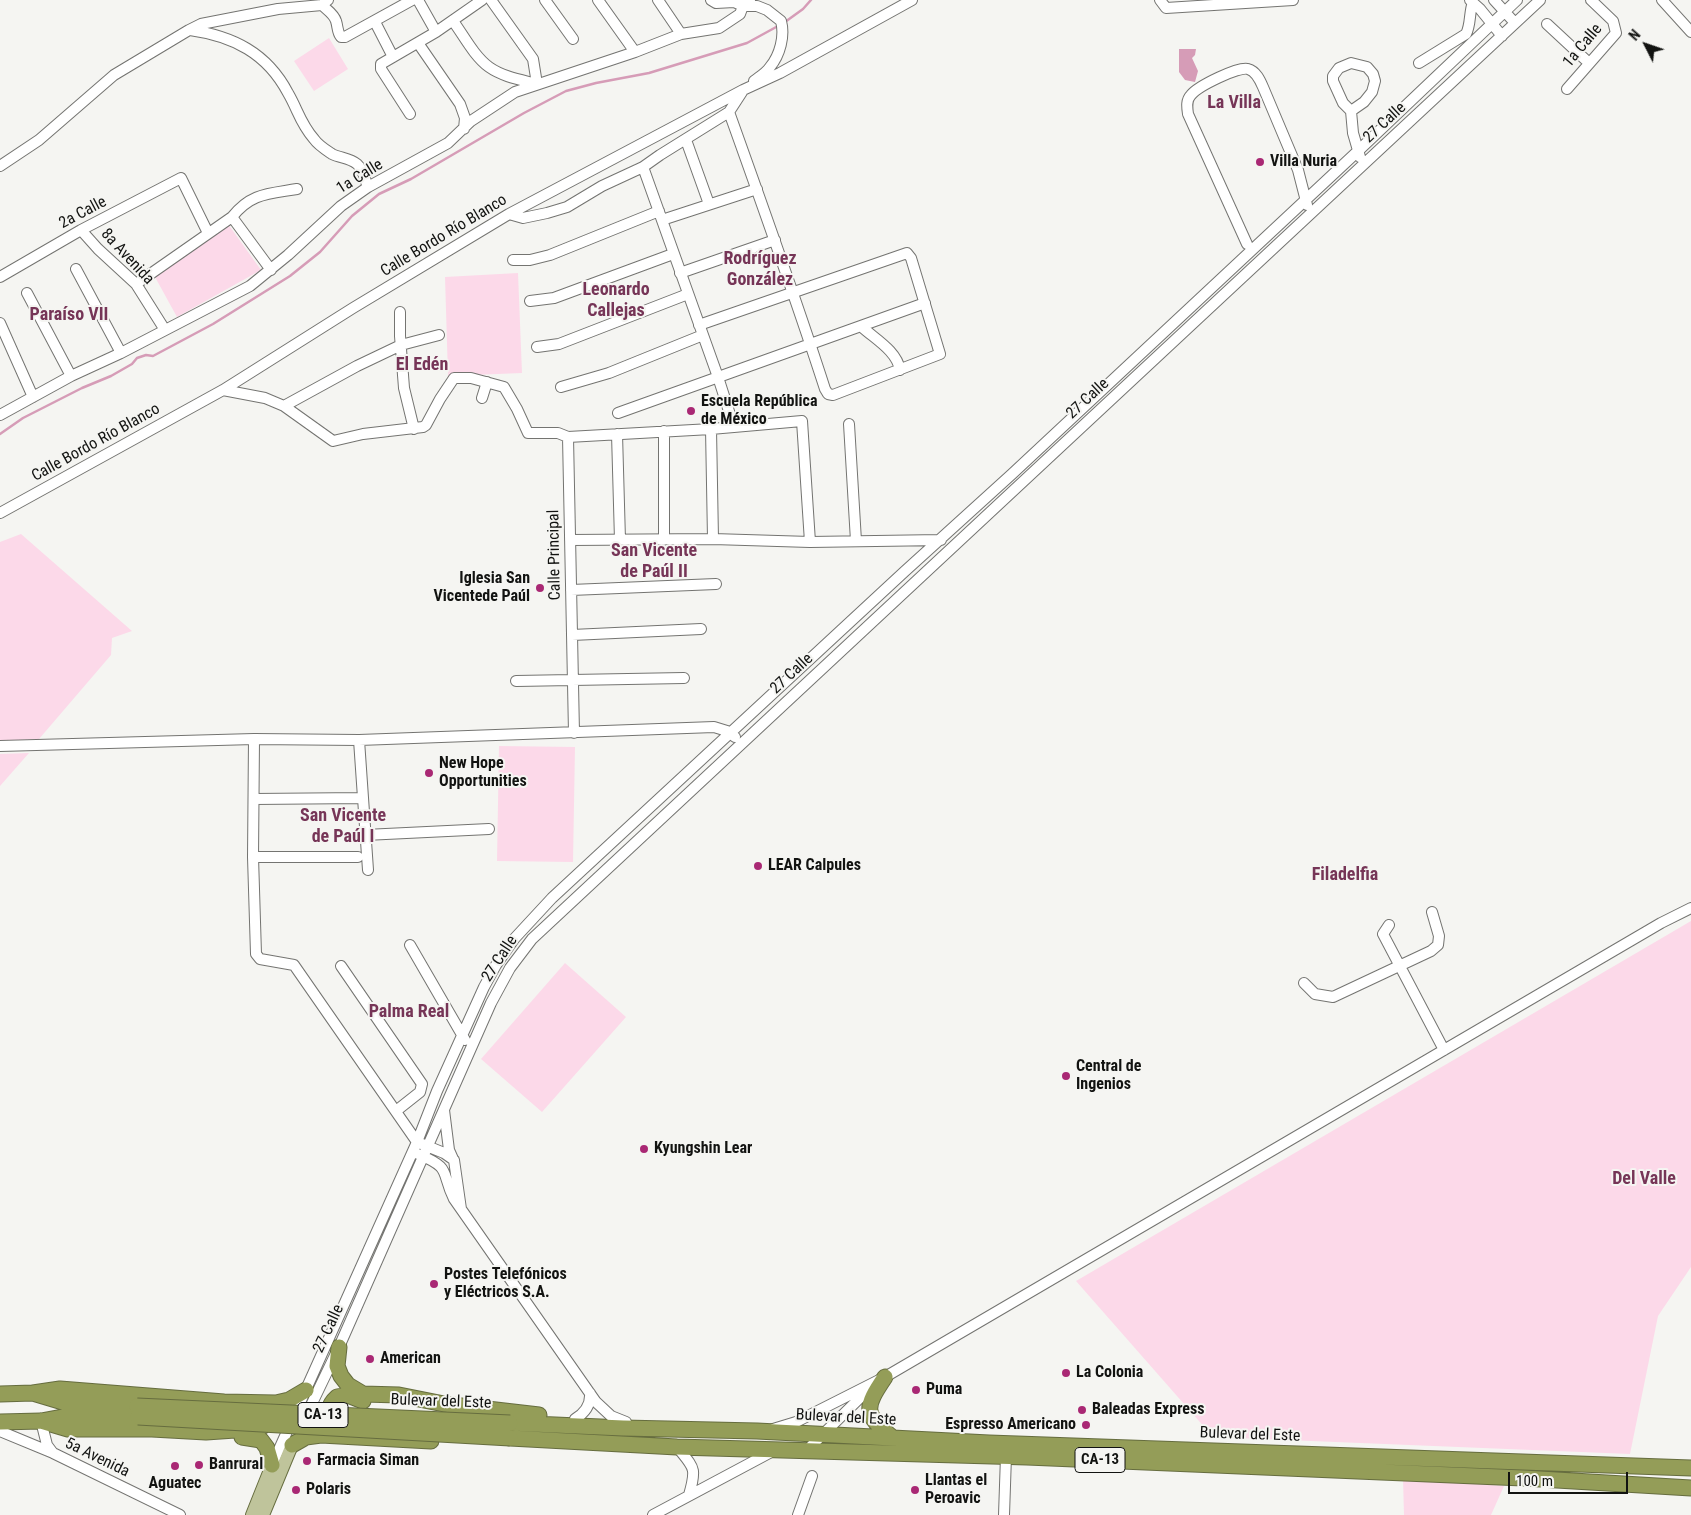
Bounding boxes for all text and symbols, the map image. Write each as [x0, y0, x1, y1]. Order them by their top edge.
street label: 1a Calle [1559, 20, 1607, 72]
north arrow [1621, 20, 1671, 70]
text: N [1626, 27, 1644, 44]
district label: La Villa [1207, 92, 1261, 114]
street label: 27 Calle [1360, 99, 1410, 147]
place label: Villa Nuria [1270, 152, 1337, 172]
street label: 1a Calle [333, 155, 387, 199]
marker: Villa Nuria [1254, 156, 1266, 168]
street label: Calle Bordo Río Blanco [378, 191, 510, 281]
street label: 2a Calle [56, 193, 110, 233]
street label: 8a Avenida [96, 225, 158, 289]
district label: Rodríguez González [723, 248, 797, 290]
district label: Leonardo Callejas [582, 279, 650, 322]
district label: Paraíso VII [30, 304, 108, 326]
district label: El Edén [396, 354, 448, 376]
street label: 27 Calle [1063, 375, 1113, 423]
place label: Escuela República de México [701, 392, 817, 430]
street label: Calle Bordo Río Blanco [29, 400, 163, 486]
marker: Escuela República de México [685, 405, 697, 417]
street label: Calle Principal [545, 509, 565, 601]
district label: San Vicente de Paúl II [611, 540, 697, 582]
place label: Iglesia San Vicentede Paúl [434, 569, 530, 607]
marker: Iglesia San Vicentede Paúl [534, 582, 546, 594]
street label: 27 Calle [767, 650, 817, 698]
place label: New Hope Opportunities [439, 754, 527, 792]
marker: New Hope Opportunities [423, 767, 435, 779]
district label: San Vicente de Paúl I [300, 805, 386, 848]
place label: LEAR Calpules [768, 856, 861, 876]
marker: LEAR Calpules [752, 860, 764, 872]
district label: Filadelfia [1312, 864, 1378, 886]
street label: 27 Calle [478, 932, 522, 986]
district label: Palma Real [369, 1001, 449, 1023]
place label: Central de Ingenios [1076, 1057, 1141, 1095]
marker: Central de Ingenios [1060, 1070, 1072, 1082]
place label: Kyungshin Lear [654, 1139, 752, 1159]
marker: Kyungshin Lear [638, 1143, 650, 1155]
district label: Del Valle [1612, 1168, 1676, 1190]
place label: Postes Telefónicos y Eléctricos S.A. [444, 1265, 567, 1303]
marker: Postes Telefónicos y Eléctricos S.A. [428, 1278, 440, 1290]
street label: 27 Calle [310, 1302, 348, 1356]
place label: American [380, 1349, 441, 1369]
marker: American [364, 1353, 376, 1365]
place label: La Colonia [1076, 1363, 1143, 1383]
marker: La Colonia [1060, 1367, 1072, 1379]
place label: Puma [926, 1380, 962, 1400]
marker: Puma [910, 1384, 922, 1396]
street label: Bulevar del Este [390, 1391, 492, 1413]
place label: Baleadas Express [1092, 1400, 1205, 1420]
road number: CA-13 [298, 1402, 348, 1428]
marker: Baleadas Express [1076, 1404, 1088, 1416]
street label: Bulevar del Este [795, 1406, 897, 1430]
place label: Espresso Americano [945, 1415, 1076, 1435]
marker: Espresso Americano [1080, 1419, 1092, 1431]
street label: Bulevar del Este [1199, 1424, 1301, 1446]
street label: 5a Avenida [62, 1434, 132, 1482]
road number: CA-13 [1075, 1448, 1125, 1472]
place label: Farmacia Siman [317, 1451, 419, 1471]
place label: Banrural [209, 1455, 263, 1475]
marker: Farmacia Siman [301, 1455, 313, 1467]
marker: Banrural [193, 1459, 205, 1471]
marker: Aguatec [169, 1460, 181, 1472]
scale bar [1511, 1462, 1631, 1494]
place label: Llantas el Peroavic [925, 1471, 987, 1509]
text: 100 m [1516, 1472, 1553, 1490]
place label: Aguatec [149, 1474, 201, 1494]
place label: Polaris [306, 1480, 351, 1500]
marker: Polaris [290, 1484, 302, 1496]
marker: Llantas el Peroavic [909, 1484, 921, 1496]

